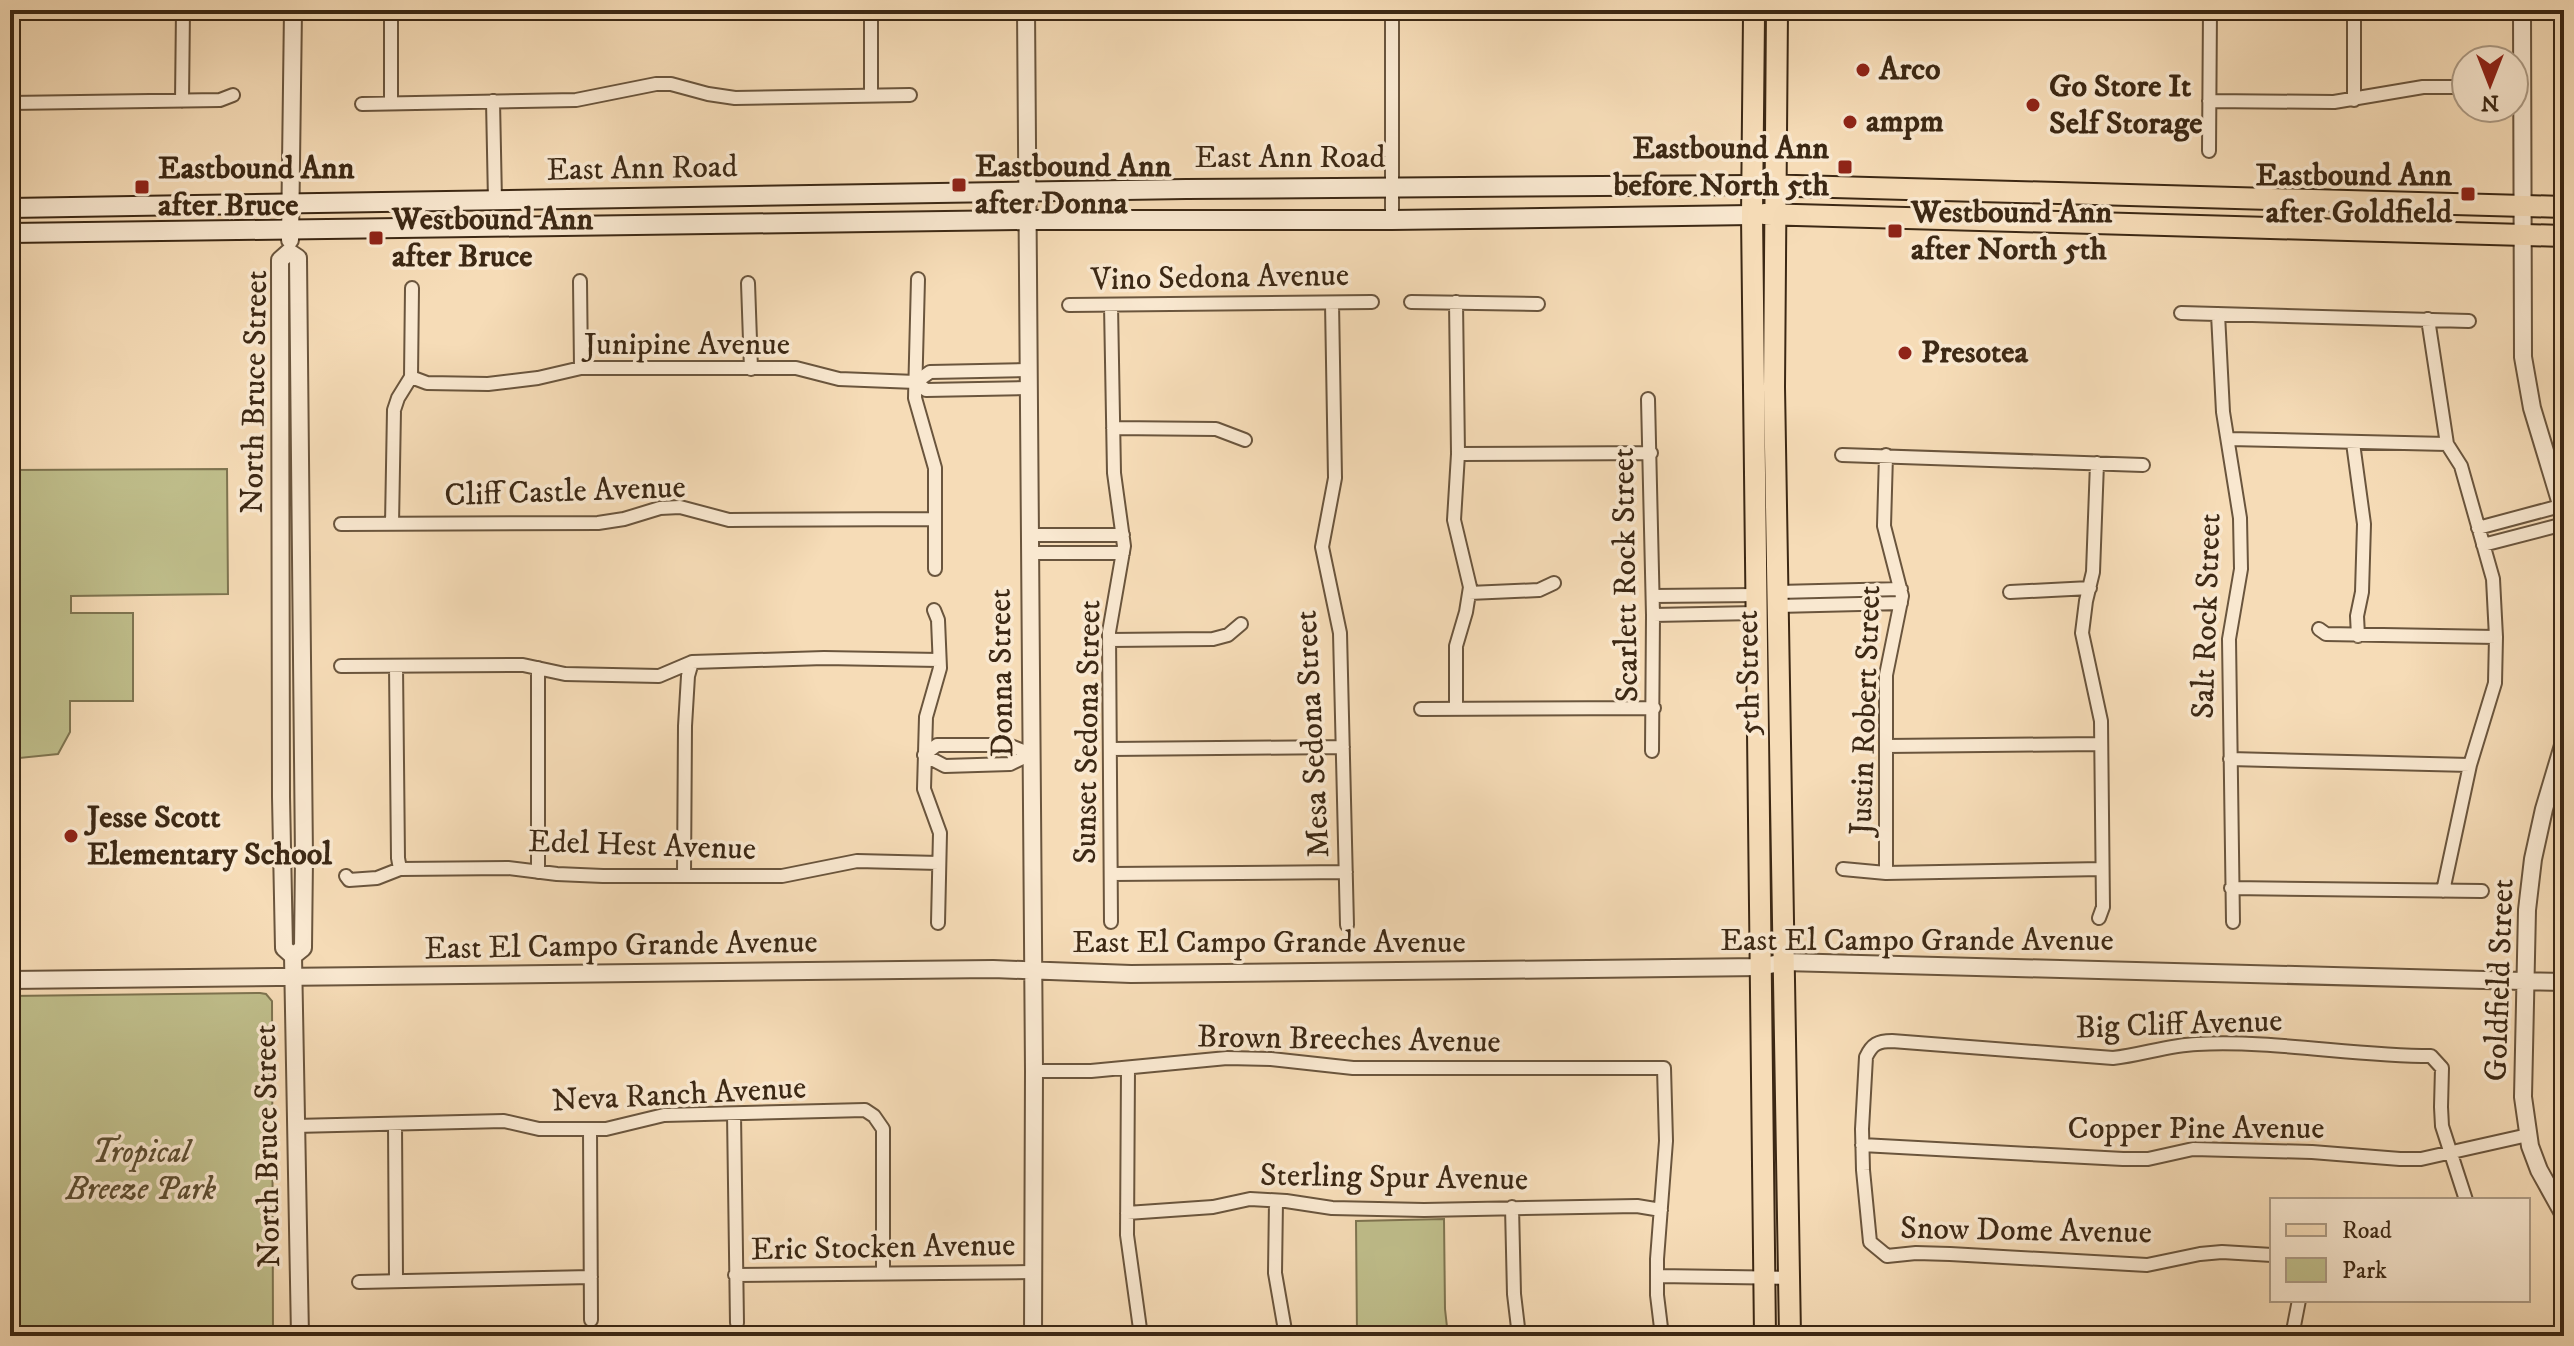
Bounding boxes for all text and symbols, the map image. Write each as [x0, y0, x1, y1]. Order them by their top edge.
north arrow [2450, 44, 2530, 124]
place label: Arco [1878, 50, 1941, 90]
marker: Arco [1854, 61, 1872, 79]
place label: Go Store It Self Storage [2049, 67, 2203, 144]
text: N [2481, 89, 2499, 116]
marker: Go Store It Self Storage [2024, 96, 2042, 114]
place label: ampm [1866, 102, 1944, 142]
marker: ampm [1841, 113, 1859, 131]
place label: Eastbound Ann before North 5th [1612, 129, 1829, 206]
street label: East Ann Road [1195, 138, 1386, 178]
street label: East Ann Road [546, 147, 738, 191]
place label: Eastbound Ann after Donna [975, 147, 1172, 224]
place label: Eastbound Ann after Bruce [158, 149, 355, 226]
place label: Eastbound Ann after Goldfield [2256, 156, 2453, 233]
marker: Eastbound Ann before North 5th [1836, 158, 1854, 176]
marker: Eastbound Ann after Donna [950, 176, 968, 194]
marker: Eastbound Ann after Bruce [133, 178, 151, 196]
marker: Eastbound Ann after Goldfield [2459, 185, 2477, 203]
place label: Westbound Ann after North 5th [1910, 193, 2113, 270]
place label: Westbound Ann after Bruce [391, 200, 594, 277]
marker: Westbound Ann after North 5th [1886, 222, 1904, 240]
marker: Westbound Ann after Bruce [367, 229, 385, 247]
street label: Vino Sedona Avenue [1090, 256, 1349, 300]
street label: North Bruce Street [233, 270, 277, 514]
street label: Junipine Avenue [581, 325, 790, 365]
place label: Presotea [1921, 333, 2028, 373]
marker: Presotea [1896, 344, 1914, 362]
street label: Scarlett Rock Street [1604, 447, 1648, 703]
street label: Cliff Castle Avenue [444, 468, 686, 516]
street label: Salt Rock Street [2183, 512, 2231, 720]
street label: Justin Robert Street [1842, 584, 1890, 839]
street label: Donna Street [981, 588, 1023, 758]
street label: Sunset Sedona Street [1066, 599, 1110, 865]
street label: Mesa Sedona Street [1287, 609, 1339, 859]
street label: 5th Street [1728, 610, 1770, 736]
place label: Jesse Scott Elementary School [84, 798, 332, 875]
street label: Edel Hest Avenue [527, 822, 757, 870]
marker: Jesse Scott Elementary School [62, 827, 80, 845]
street label: Goldfield Street [2476, 878, 2524, 1082]
street label: East El Campo Grande Avenue [1720, 921, 2114, 961]
street label: East El Campo Grande Avenue [424, 923, 818, 969]
street label: East El Campo Grande Avenue [1072, 923, 1466, 963]
street label: Big Cliff Avenue [2075, 1001, 2283, 1049]
street label: Brown Breeches Avenue [1197, 1017, 1501, 1063]
street label: North Bruce Street [246, 1024, 290, 1268]
street label: Neva Ranch Avenue [551, 1068, 807, 1122]
street label: Copper Pine Avenue [2068, 1109, 2324, 1149]
park label: Tropical Breeze Park [65, 1133, 217, 1210]
street label: Sterling Spur Avenue [1259, 1156, 1529, 1200]
legend [2270, 1198, 2530, 1302]
street label: Snow Dome Avenue [1900, 1209, 2152, 1253]
text: Road [2342, 1216, 2392, 1246]
street label: Eric Stocken Avenue [750, 1226, 1016, 1270]
text: Park [2342, 1256, 2387, 1286]

